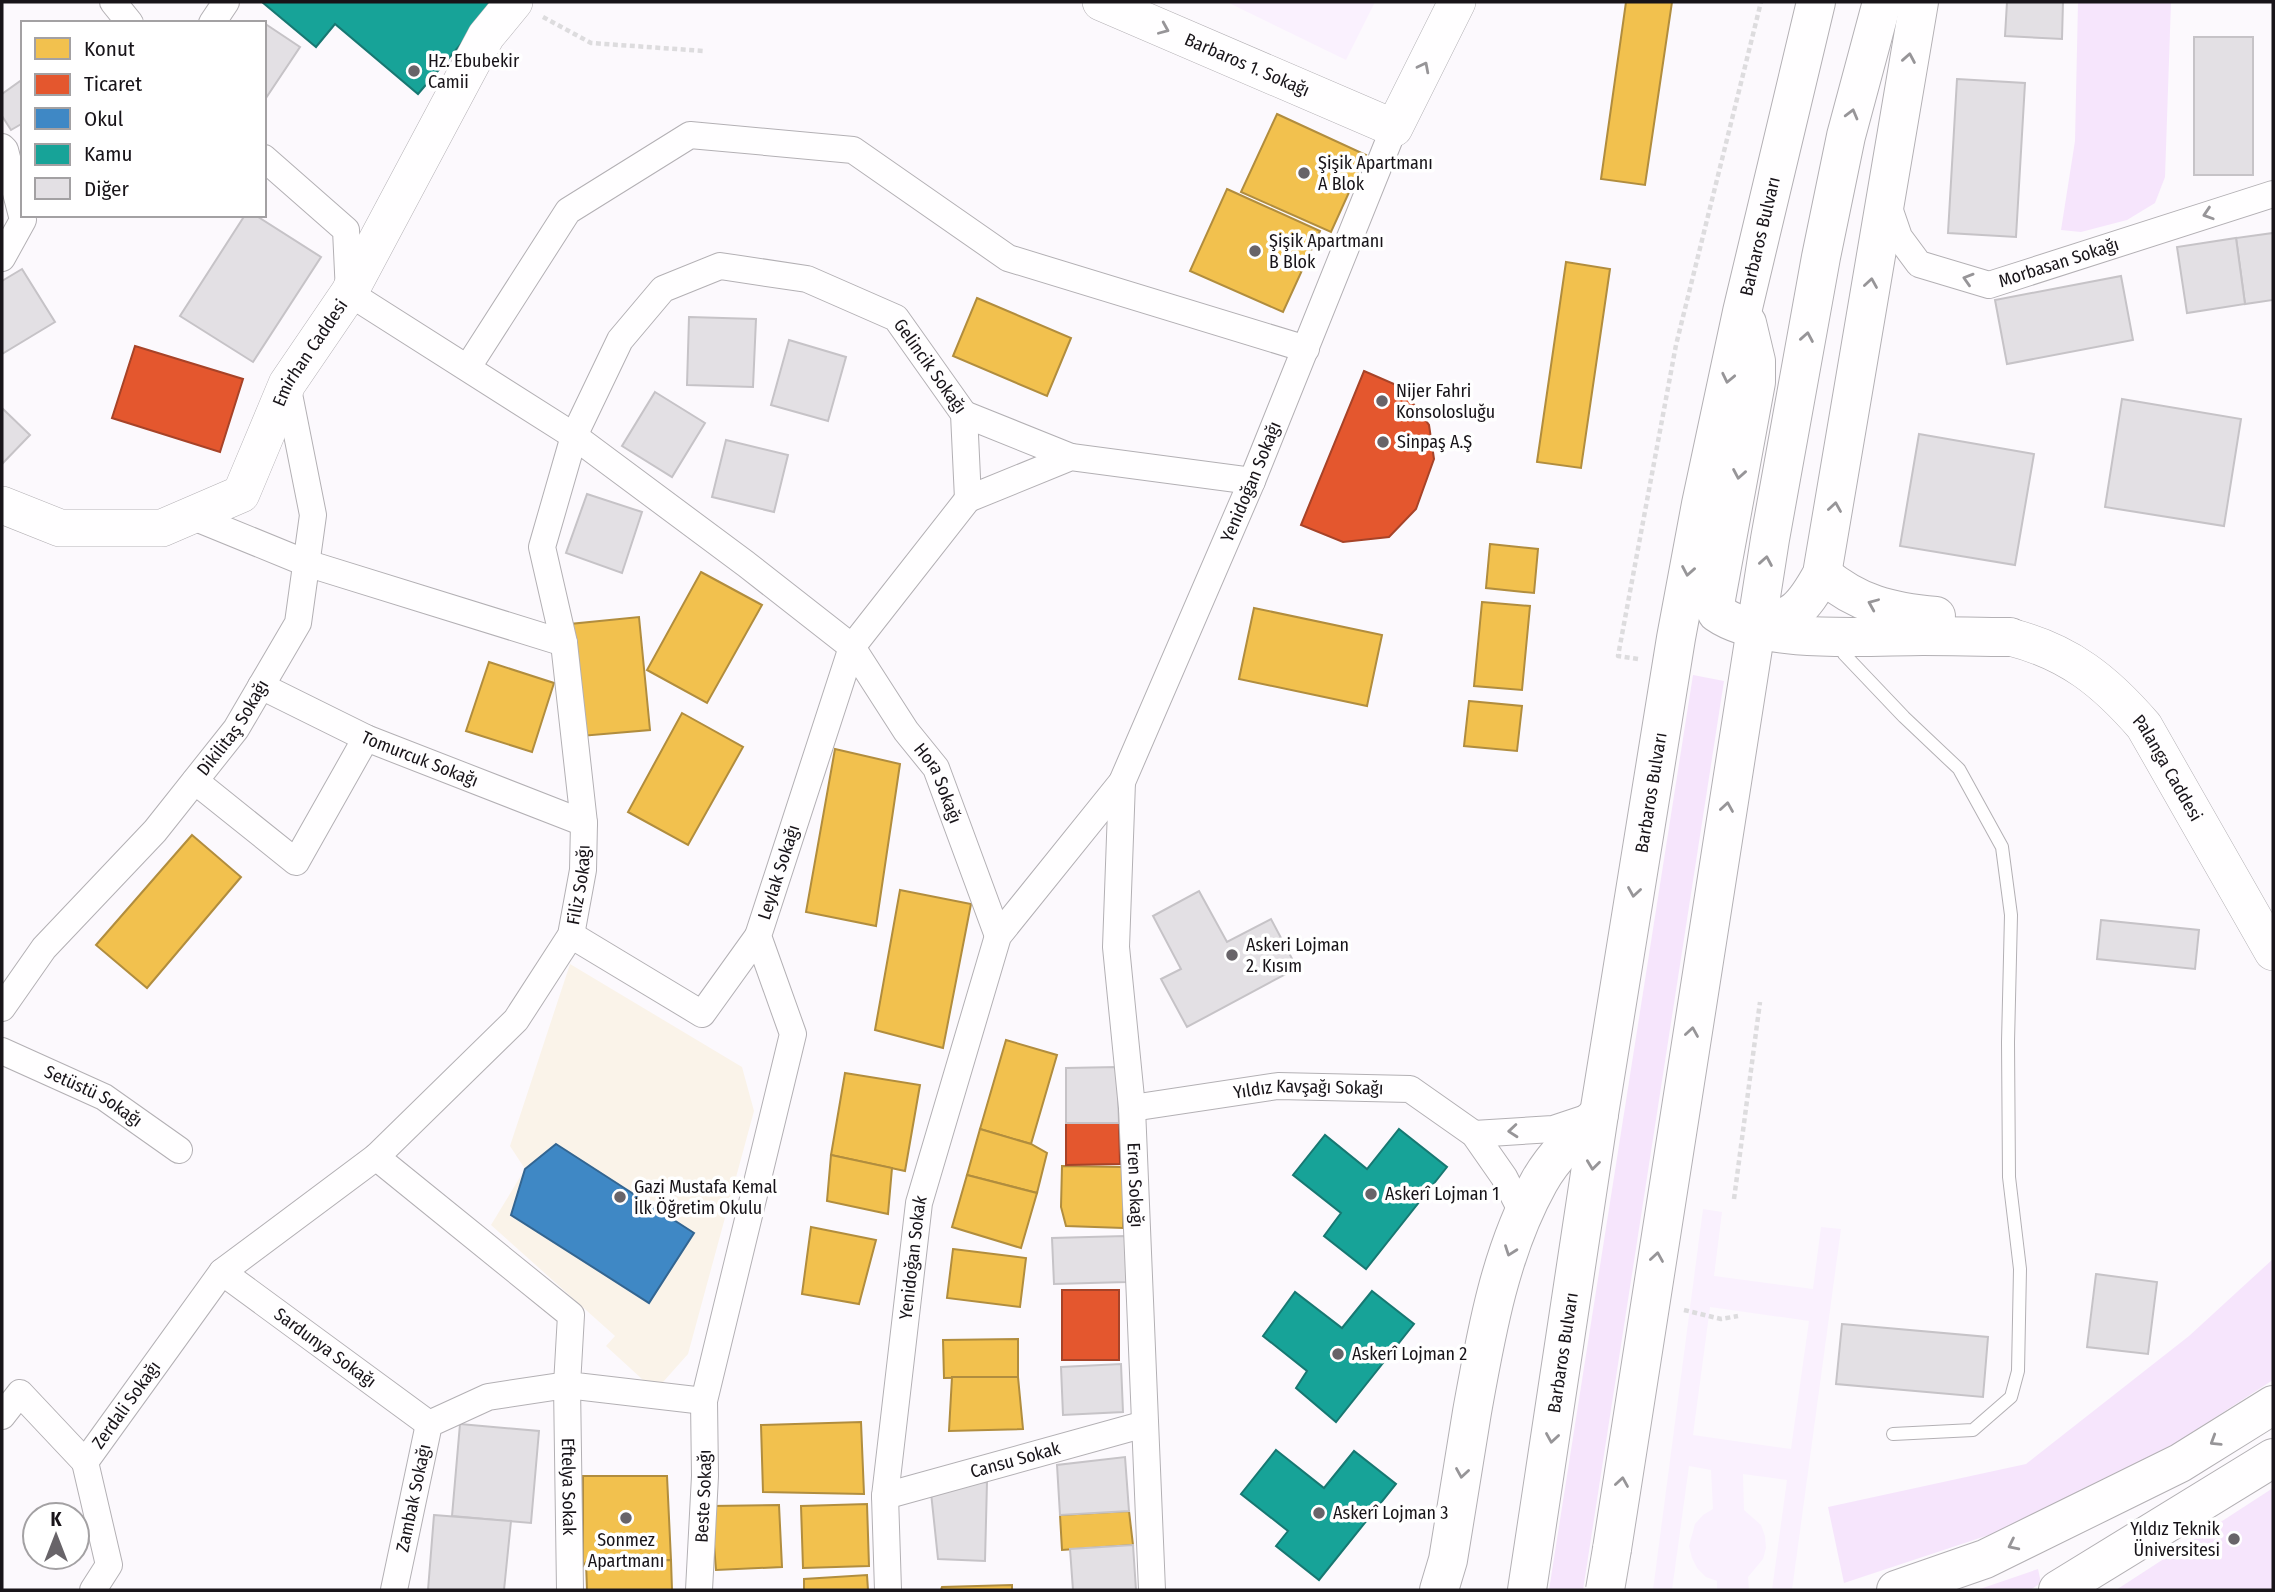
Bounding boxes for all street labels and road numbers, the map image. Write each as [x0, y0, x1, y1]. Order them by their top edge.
street label: Barbaros 1. Sokağı [1181, 28, 1313, 101]
street label: Barbaros Bulvarı [1735, 175, 1785, 298]
street label: Morbasan Sokağı [1996, 233, 2122, 292]
street label: Emirhan Caddesi [268, 295, 352, 410]
street label: Gelincik Sokağı [889, 314, 971, 418]
street label: Yenidoğan Sokağı [1216, 418, 1286, 545]
street label: Dikilitaş Sokağı [192, 676, 273, 780]
street label: Palanga Caddesi [2128, 710, 2207, 825]
street label: Tomurcuk Sokağı [358, 726, 481, 792]
street label: Barbaros Bulvarı [1630, 731, 1672, 854]
street label: Hora Sokağı [909, 739, 967, 827]
street label: Leylak Sokağı [753, 822, 804, 923]
street label: Filiz Sokağı [562, 845, 595, 927]
street label: Setüstü Sokağı [41, 1061, 147, 1132]
street label: Yıldız Kavşağı Sokağı [1232, 1075, 1384, 1104]
street label: Eren Sokağı [1122, 1142, 1148, 1228]
street label: Yenidoğan Sokak [895, 1192, 932, 1321]
street label: Barbaros Bulvarı [1543, 1291, 1583, 1415]
street label: Sardunya Sokağı [270, 1303, 380, 1392]
street label: Zerdali Sokağı [87, 1357, 165, 1453]
street label: Cansu Sokak [968, 1437, 1063, 1483]
street label: Eftelya Sokak [557, 1438, 580, 1536]
street label: Zambak Sokağı [391, 1442, 435, 1554]
street label: Beste Sokağı [691, 1449, 716, 1543]

